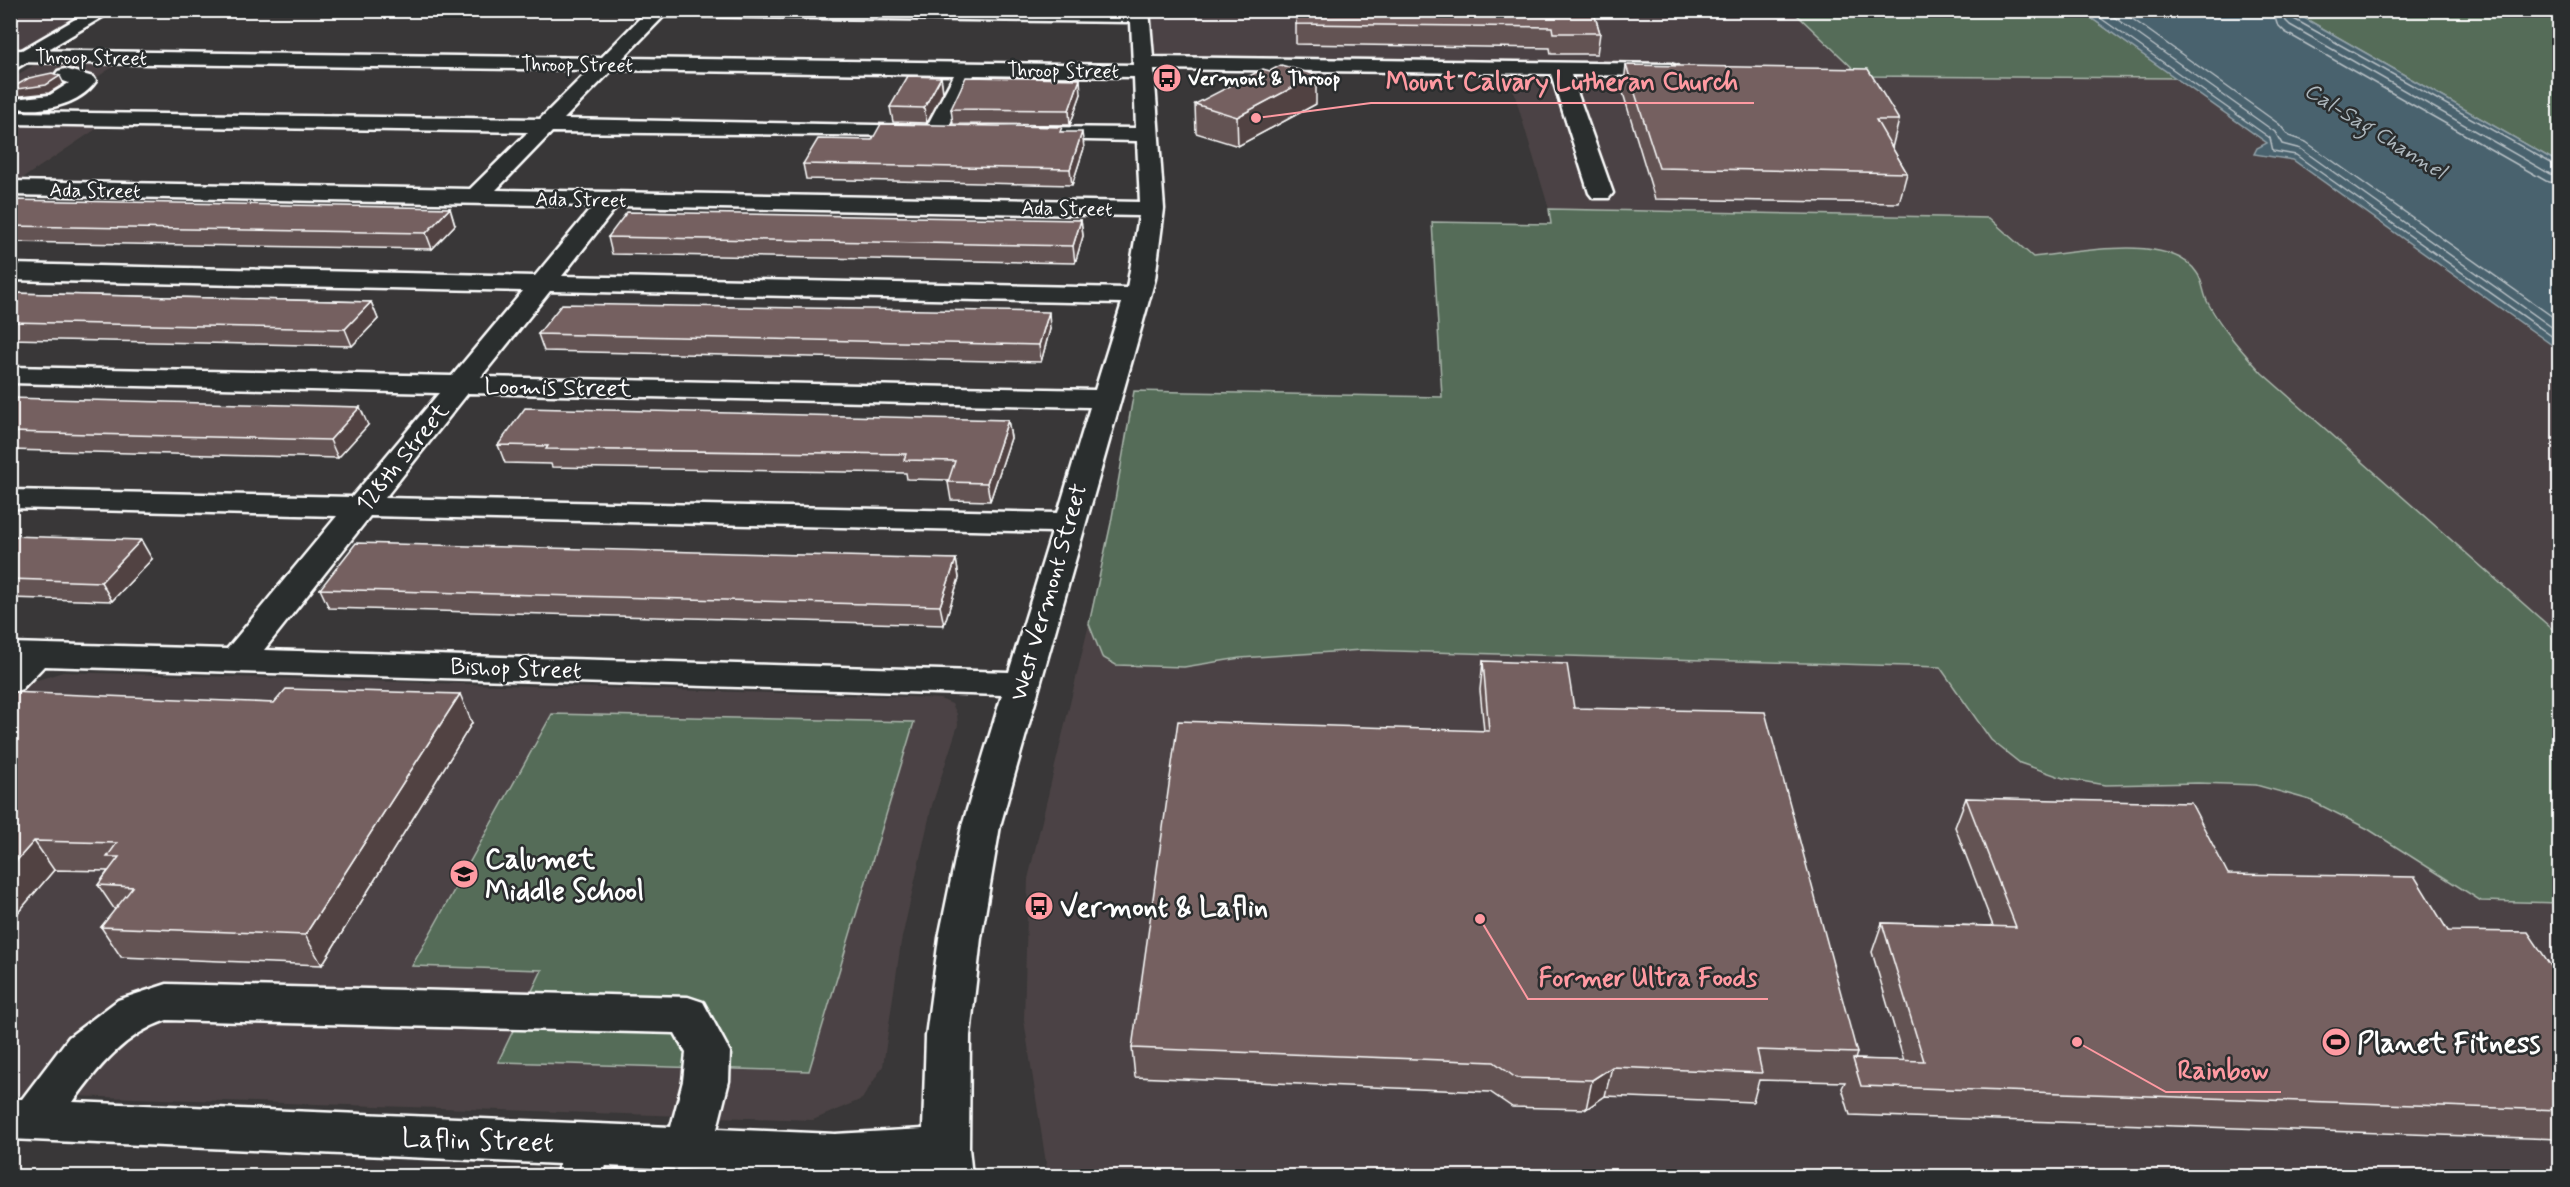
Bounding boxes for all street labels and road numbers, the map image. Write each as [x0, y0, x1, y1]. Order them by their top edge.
street label: Throop Street [35, 44, 147, 73]
street label: Throop Street [521, 51, 633, 80]
street label: Throop Street [1007, 57, 1119, 86]
street label: Ada Street [49, 177, 141, 206]
street label: Ada Street [535, 186, 627, 215]
street label: Ada Street [1021, 195, 1113, 224]
street label: Loomis Street [484, 372, 632, 405]
street label: 128th Street [350, 397, 457, 519]
street label: West Vermont Street [1004, 480, 1095, 705]
street label: Bishop Street [450, 652, 582, 687]
street label: Laflin Street [401, 1120, 555, 1163]

